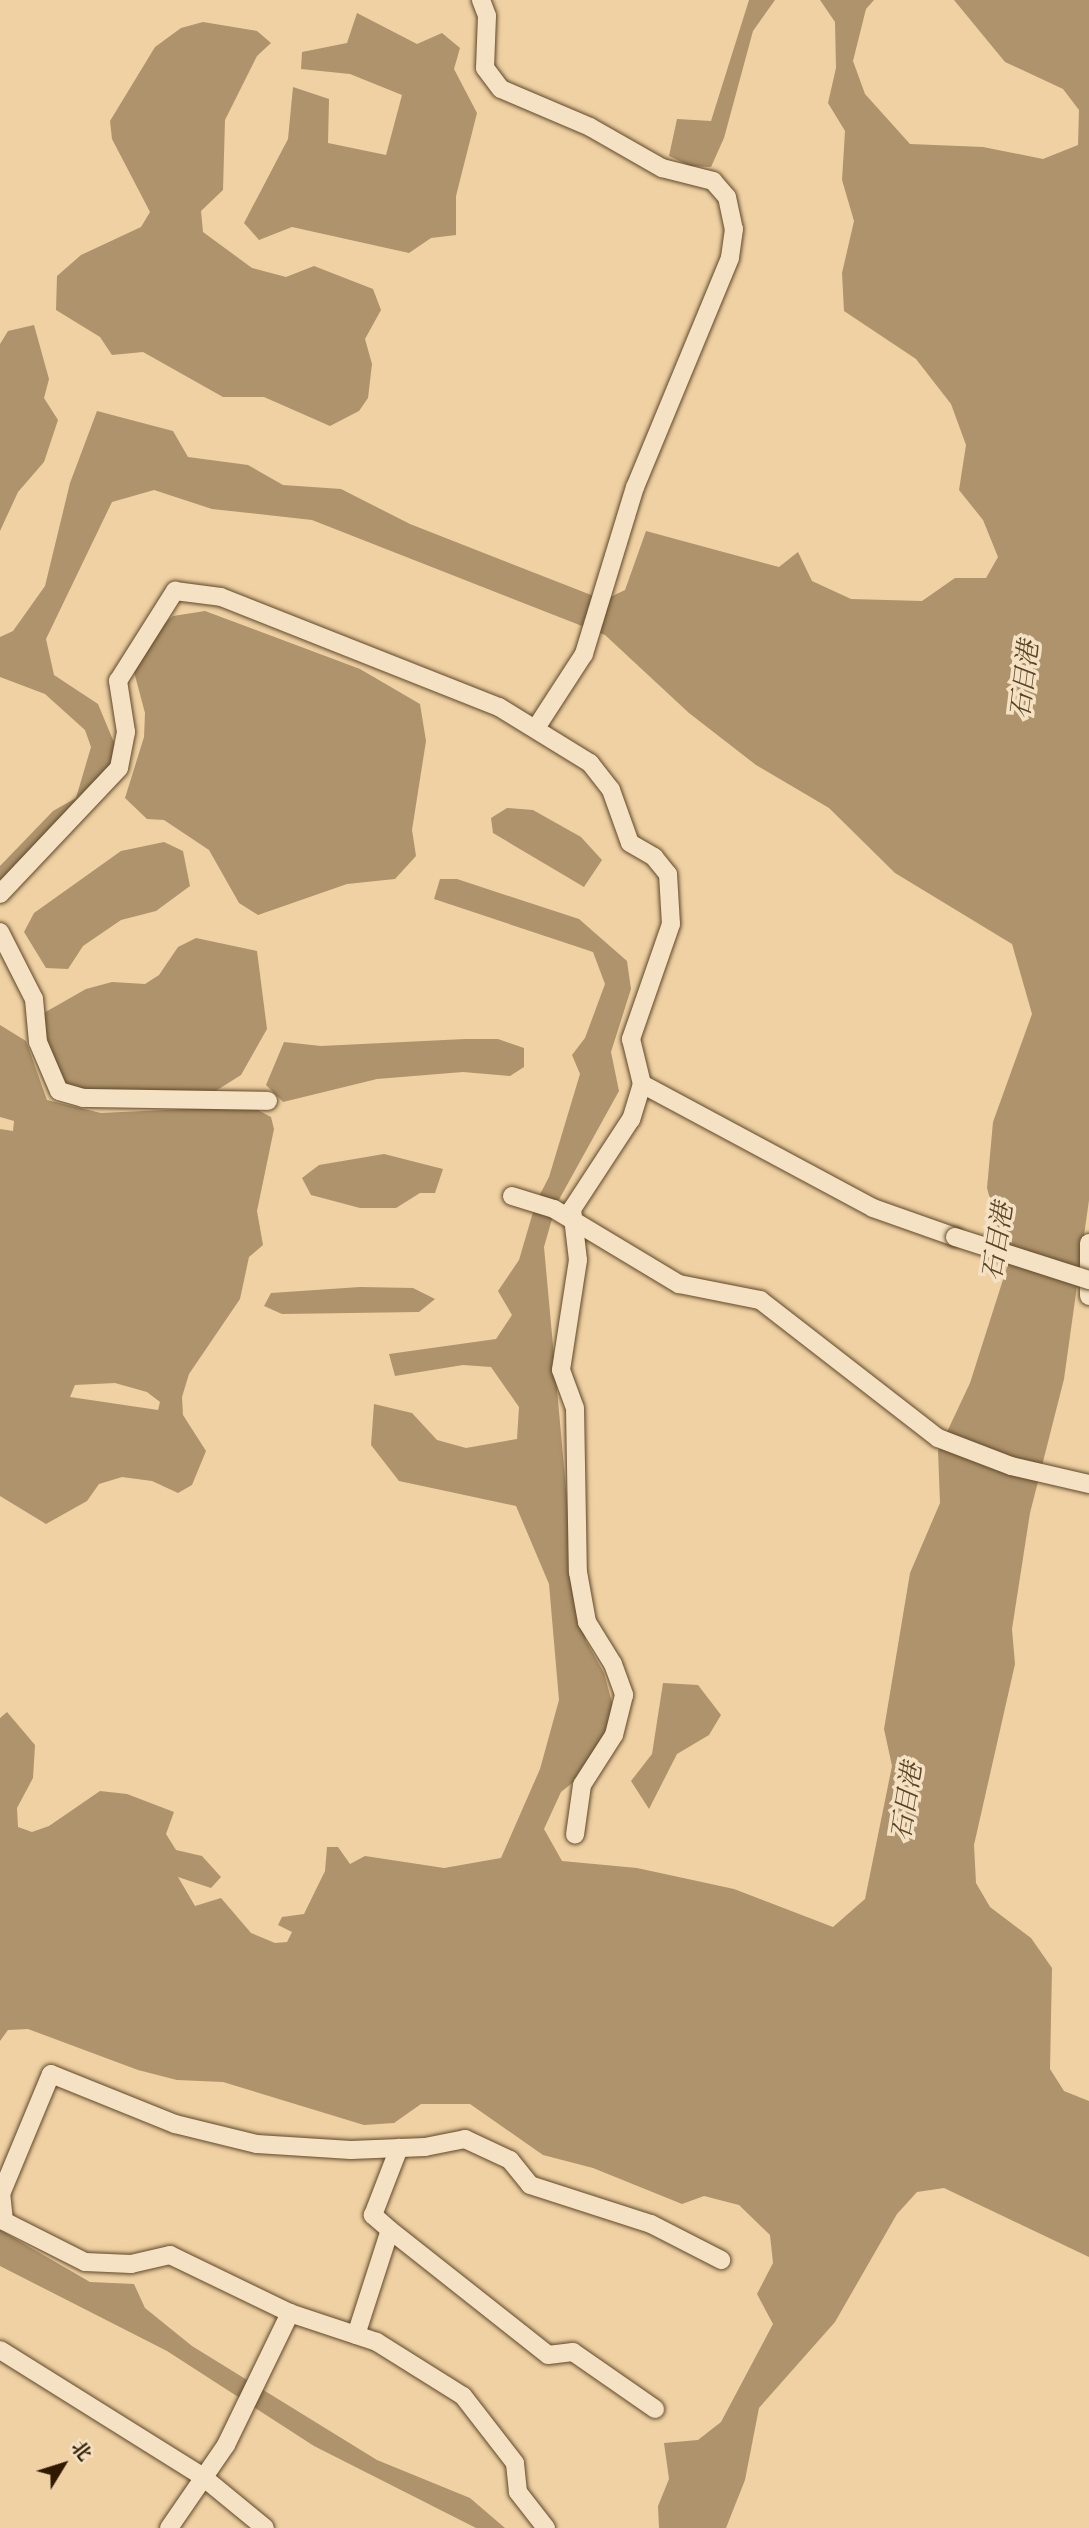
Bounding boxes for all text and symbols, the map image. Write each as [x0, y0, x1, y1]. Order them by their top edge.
water label: 石目港 [1007, 639, 1047, 721]
water label: 石目港 [978, 1201, 1022, 1283]
water label: 石目港 [887, 1761, 931, 1843]
north arrow [28, 2430, 98, 2500]
text: 北 [63, 2436, 96, 2468]

